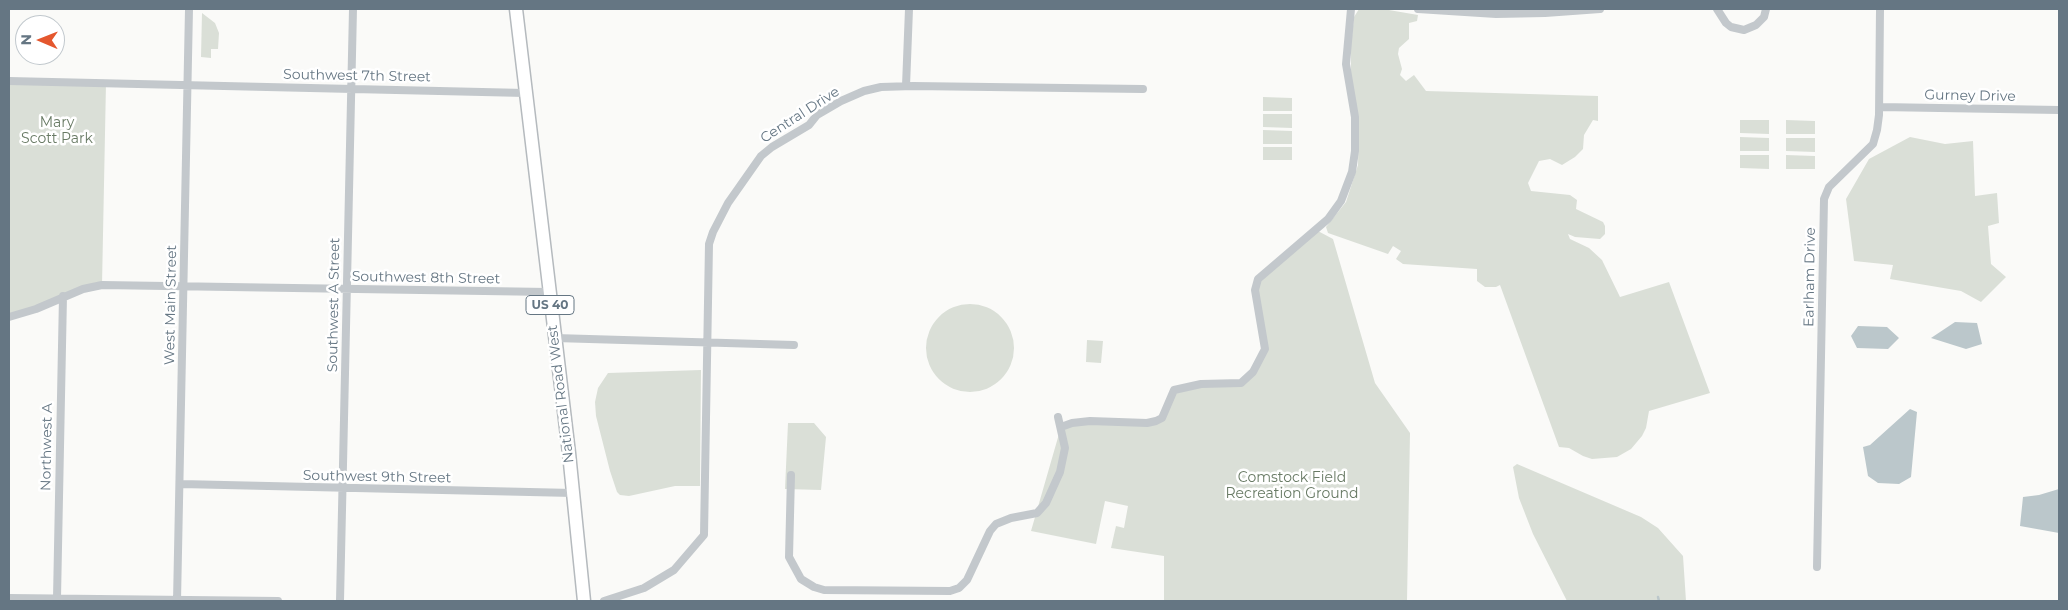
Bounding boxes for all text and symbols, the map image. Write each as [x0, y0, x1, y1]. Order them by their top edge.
north arrow [15, 15, 65, 65]
text: N [17, 34, 35, 46]
street label: Southwest 7th Street [283, 66, 431, 86]
street label: Central Drive [757, 83, 843, 147]
street label: Gurney Drive [1924, 87, 2016, 105]
park label: Mary Scott Park [21, 115, 93, 148]
street label: Earlham Drive [1801, 227, 1819, 327]
street label: Southwest A Street [324, 238, 344, 372]
street label: West Main Street [162, 245, 180, 365]
street label: Southwest 8th Street [352, 268, 500, 288]
road number: US 40 [526, 296, 574, 314]
street label: National Road West [544, 324, 578, 464]
street label: Northwest A [38, 403, 56, 491]
street label: Southwest 9th Street [303, 467, 451, 487]
park label: Comstock Field Recreation Ground [1225, 470, 1359, 502]

